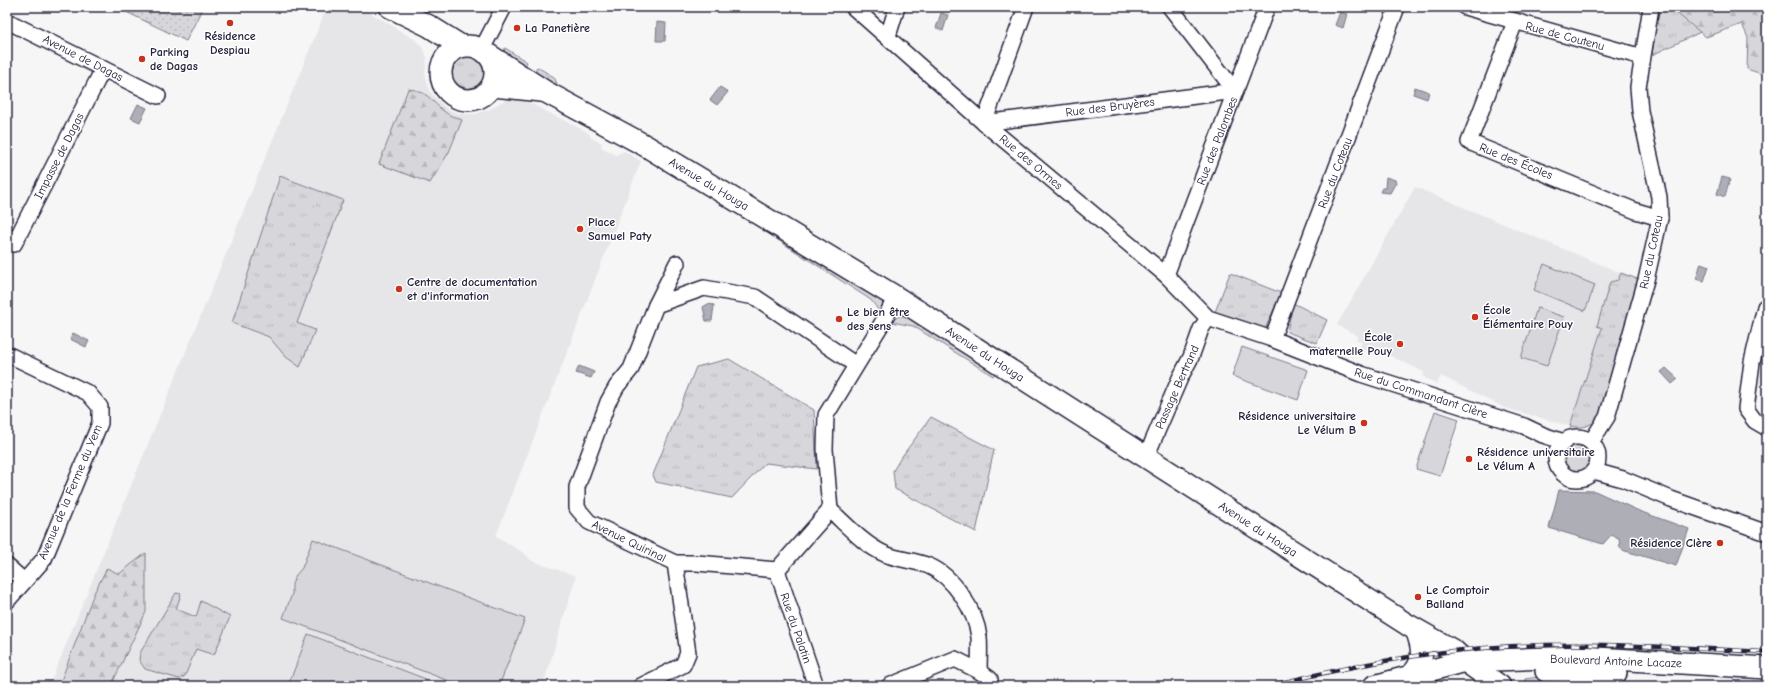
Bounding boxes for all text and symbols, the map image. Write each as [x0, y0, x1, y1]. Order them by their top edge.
marker: Résidence Despiau [225, 18, 235, 28]
street label: Rue de Coutenu [1524, 19, 1606, 53]
place label: La Panetière [525, 21, 590, 35]
marker: La Panetière [512, 23, 522, 33]
place label: Résidence Despiau [204, 29, 256, 57]
street label: Avenue de Dagas [41, 32, 125, 84]
place label: Parking de Dagas [150, 45, 198, 73]
marker: Parking de Dagas [137, 54, 147, 64]
street label: Rue des Bruyères [1065, 95, 1155, 119]
street label: Rue des Palombes [1194, 95, 1240, 187]
street label: Impasse de Dagas [31, 111, 87, 201]
street label: Rue des Ormes [997, 132, 1065, 192]
street label: Rue du Coteau [1315, 136, 1355, 210]
street label: Rue des Écoles [1477, 140, 1555, 182]
street label: Avenue du Houga [666, 155, 752, 213]
street label: Rue du Coteau [1636, 214, 1666, 290]
place label: Place Samuel Paty [588, 215, 652, 243]
marker: Place Samuel Paty [575, 224, 585, 234]
place label: Centre de documentation et d'information [407, 275, 537, 303]
marker: Centre de documentation et d'information [394, 284, 404, 294]
place label: École Élémentaire Pouy [1483, 303, 1573, 331]
place label: Le bien être des sens [847, 305, 910, 333]
marker: École Élémentaire Pouy [1470, 312, 1480, 322]
marker: Le bien être des sens [834, 314, 844, 324]
street label: Avenue du Houga [943, 323, 1027, 385]
place label: École maternelle Pouy [1309, 330, 1392, 358]
marker: École maternelle Pouy [1395, 339, 1405, 349]
street label: Passage Bertrand [1152, 343, 1202, 431]
street label: Rue du Commandant Clère [1353, 365, 1489, 421]
place label: Résidence universitaire Le Vélum B [1238, 409, 1356, 437]
marker: Résidence universitaire Le Vélum B [1359, 418, 1369, 428]
street label: Avenue de la Ferme du Yem [35, 422, 105, 562]
place label: Résidence universitaire Le Vélum A [1477, 445, 1595, 473]
marker: Résidence universitaire Le Vélum A [1464, 454, 1474, 464]
street label: Avenue du Houga [1216, 498, 1300, 560]
street label: Avenue Quirinal [590, 517, 668, 565]
place label: Résidence Clère [1630, 536, 1712, 550]
marker: Résidence Clère [1715, 538, 1725, 548]
place label: Le Comptoir Balland [1426, 583, 1489, 611]
street label: Rue du Palatin [777, 591, 815, 665]
marker: Le Comptoir Balland [1413, 592, 1423, 602]
street label: Boulevard Antoine Lacaze [1550, 652, 1682, 670]

